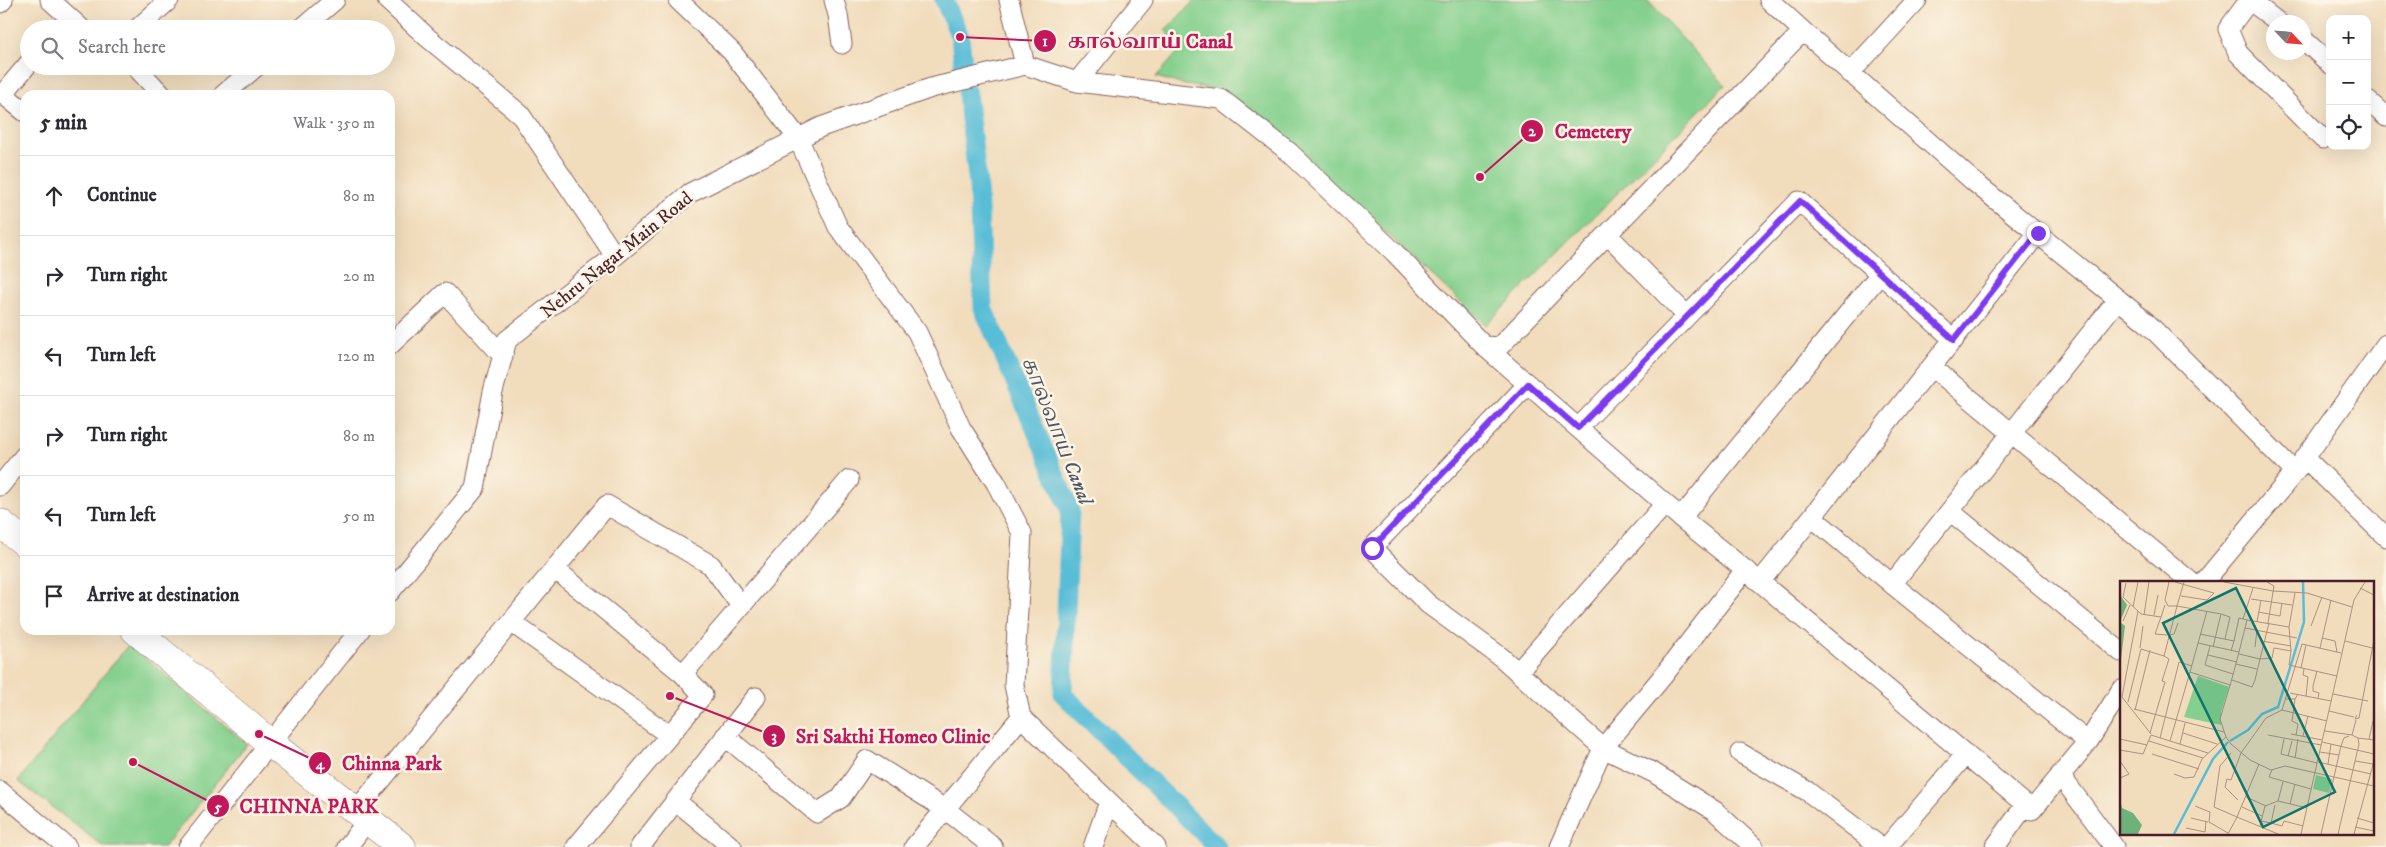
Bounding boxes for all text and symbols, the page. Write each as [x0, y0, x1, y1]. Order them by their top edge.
north arrow [2266, 15, 2311, 60]
map controls [2326, 15, 2371, 150]
button: + [2326, 15, 2371, 60]
search box [20, 20, 395, 75]
callout: கால்வாய் Canal [1032, 24, 1242, 59]
text: கால்வாய் Canal [1067, 30, 1234, 55]
text: 1 [1042, 32, 1048, 51]
icon: search [38, 34, 66, 62]
text: Search here [78, 36, 166, 59]
button: − [2326, 60, 2371, 105]
button: locate [2326, 105, 2371, 150]
text: 5 min [40, 110, 87, 136]
text: Walk · 350 m [293, 113, 375, 133]
callout: Cemetery [1520, 113, 1641, 148]
text: Cemetery [1555, 120, 1632, 145]
text: 2 [1528, 122, 1536, 141]
icon: ahead [40, 182, 68, 210]
text: Continue [87, 184, 157, 207]
text: 80 m [343, 186, 375, 206]
street label: Nehru Nagar Main Road [536, 187, 698, 323]
route end [2027, 222, 2050, 245]
icon: right [40, 262, 68, 290]
text: Turn right [87, 264, 167, 287]
text: 20 m [343, 266, 375, 286]
icon: left [40, 342, 68, 370]
text: Turn left [87, 344, 156, 367]
text: 120 m [337, 346, 375, 366]
water label: கால்வாய் Canal [1016, 355, 1098, 510]
icon: right [40, 422, 68, 450]
text: Turn right [87, 424, 167, 447]
text: 80 m [343, 426, 375, 446]
icon: left [40, 502, 68, 530]
text: Turn left [87, 504, 156, 527]
text: 50 m [343, 506, 375, 526]
route start [1361, 537, 1384, 560]
inset map [2120, 581, 2374, 834]
icon: arrive [40, 582, 68, 610]
text: Arrive at destination [87, 584, 239, 607]
callout: Sri Sakthi Homeo Clinic [761, 719, 1001, 754]
text: Sri Sakthi Homeo Clinic [796, 725, 991, 750]
text: 3 [771, 727, 777, 746]
callout: Chinna Park [307, 746, 452, 781]
text: Chinna Park [342, 752, 443, 777]
text: 4 [315, 755, 326, 774]
callout: CHINNA PARK [205, 789, 389, 824]
text: CHINNA PARK [240, 795, 379, 820]
text: 5 [213, 798, 222, 817]

